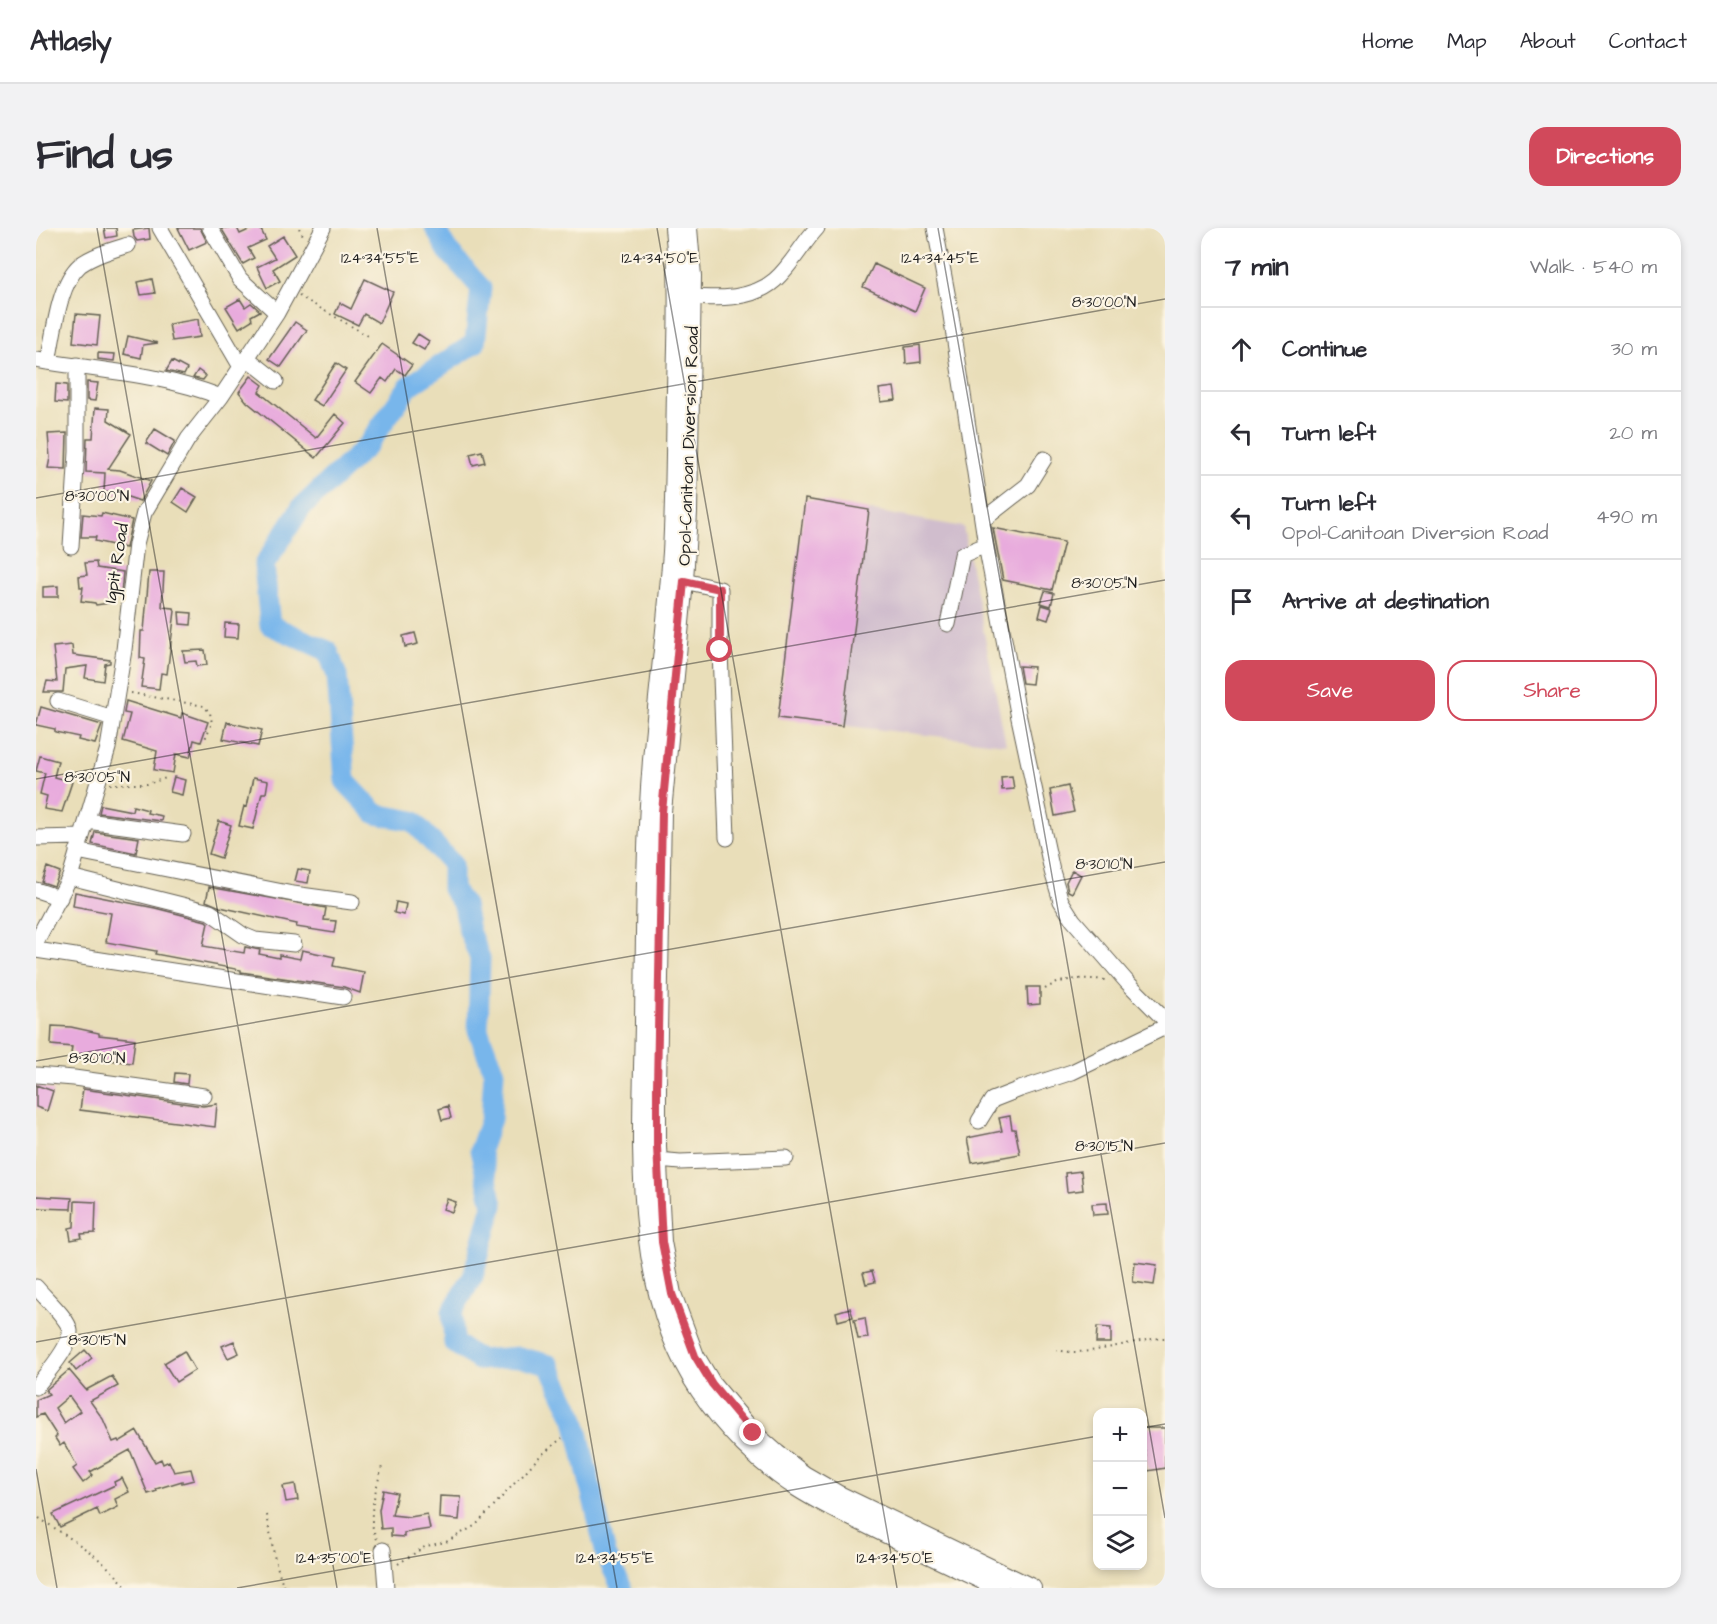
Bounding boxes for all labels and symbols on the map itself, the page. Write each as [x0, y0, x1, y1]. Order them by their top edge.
text: 124°34'55"E [341, 248, 419, 269]
text: 124°34'50"E [622, 248, 699, 269]
text: 124°34'45"E [901, 248, 979, 269]
text: 8°30'00"N [1072, 292, 1136, 313]
street label: Opol-Canitoan Diversion Road [672, 326, 705, 566]
text: 8°30'00"N [65, 486, 129, 507]
street label: Igpit Road [98, 521, 136, 605]
text: 8°30'05"N [1071, 573, 1137, 594]
route start [706, 636, 732, 662]
text: 8°30'05"N [64, 767, 130, 788]
text: 8°30'10"N [1076, 854, 1132, 875]
text: 8°30'10"N [69, 1048, 125, 1069]
text: 8°30'15"N [1075, 1136, 1133, 1157]
text: 8°30'15"N [68, 1330, 126, 1351]
route end [739, 1419, 765, 1445]
text: 124°35'00"E [296, 1548, 372, 1569]
text: 124°34'55"E [576, 1548, 654, 1569]
text: 124°34'50"E [857, 1548, 934, 1569]

